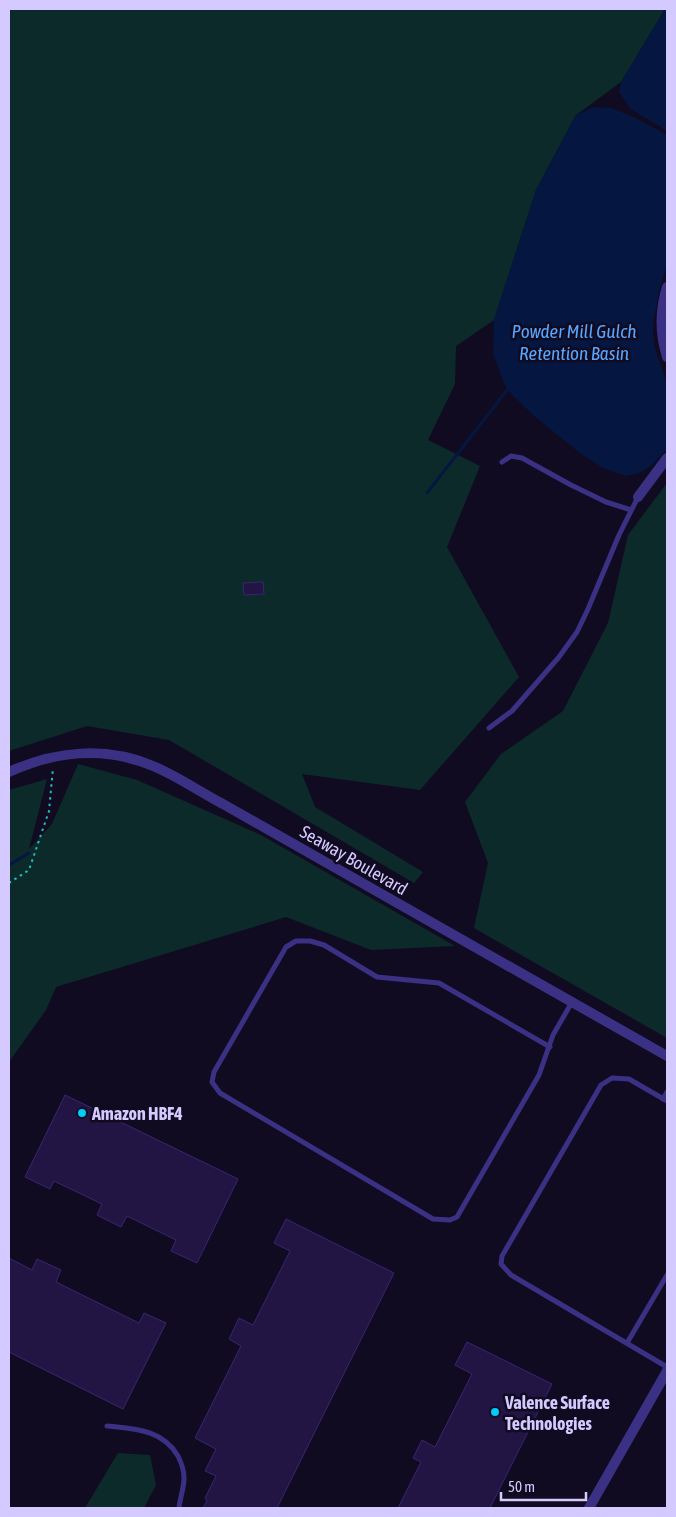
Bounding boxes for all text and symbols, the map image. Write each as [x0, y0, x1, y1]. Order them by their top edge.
water label: Powder Mill Gulch Retention Basin [512, 320, 636, 364]
street label: Seaway Boulevard [297, 821, 411, 899]
place label: Amazon HBF4 [91, 1103, 183, 1124]
marker: Amazon HBF4 [76, 1107, 88, 1119]
place label: Valence Surface Technologies [504, 1392, 610, 1434]
marker: Valence Surface Technologies [489, 1406, 501, 1418]
scale bar [501, 1470, 586, 1502]
text: 50 m [508, 1478, 535, 1495]

